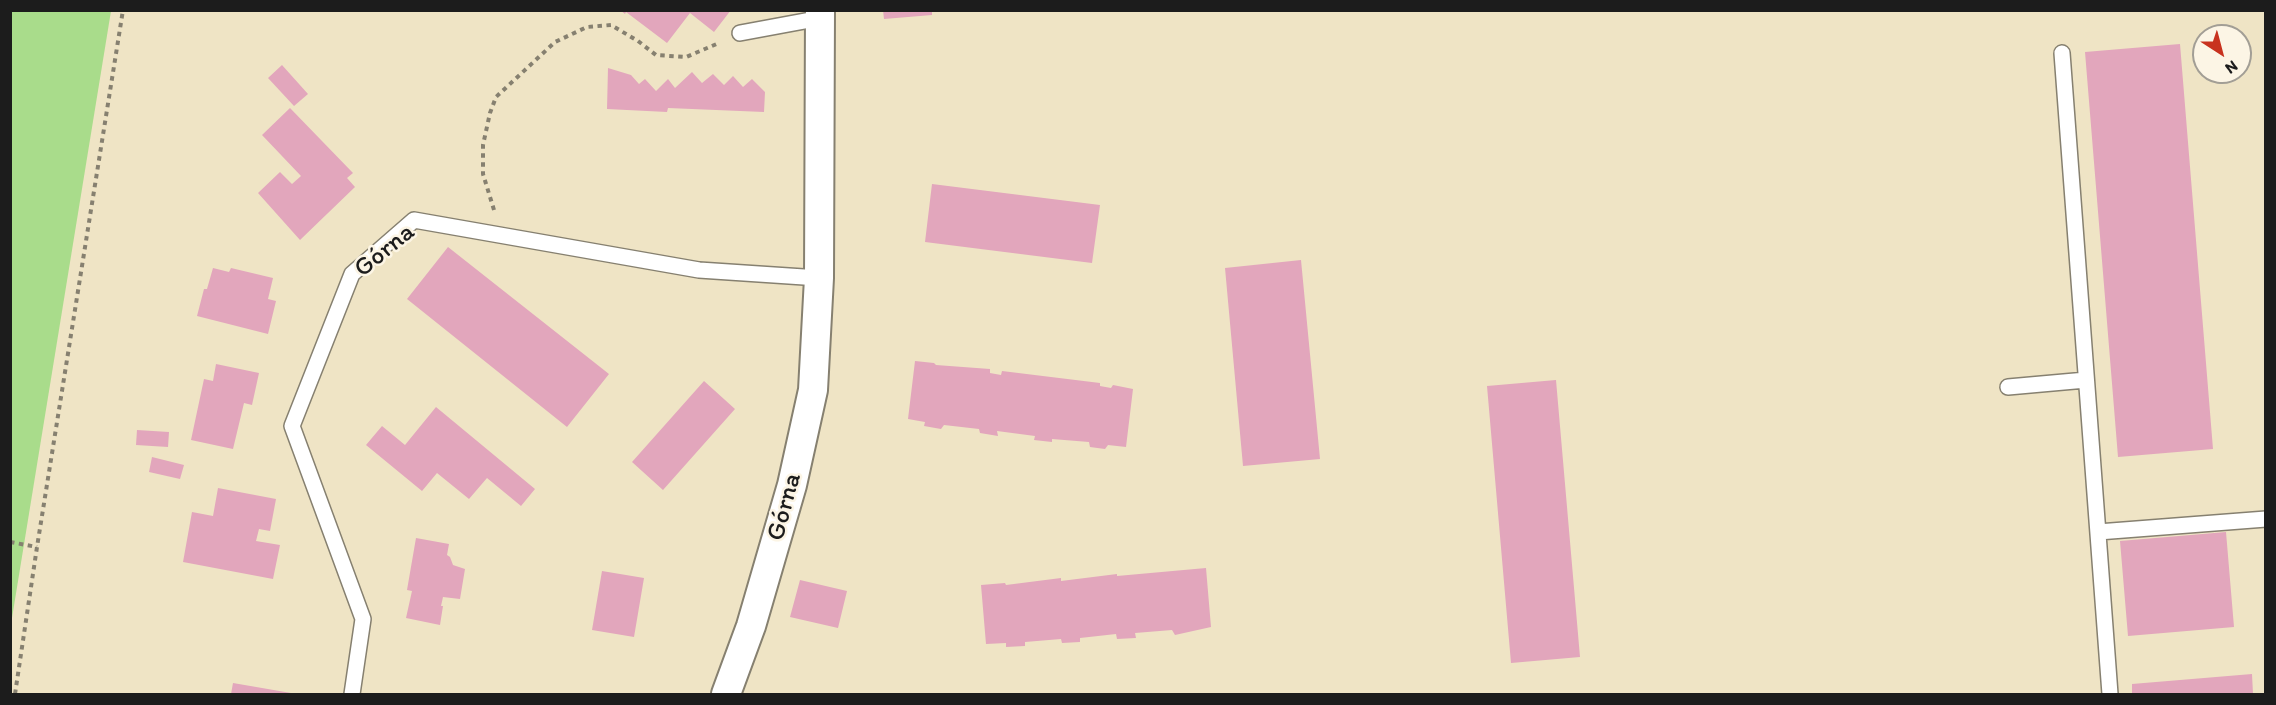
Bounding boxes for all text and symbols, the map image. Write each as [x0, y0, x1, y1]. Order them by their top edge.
north arrow [2192, 24, 2252, 84]
text: N [2222, 56, 2242, 78]
street label: Górna [348, 217, 422, 285]
street label: Górna [761, 470, 809, 544]

